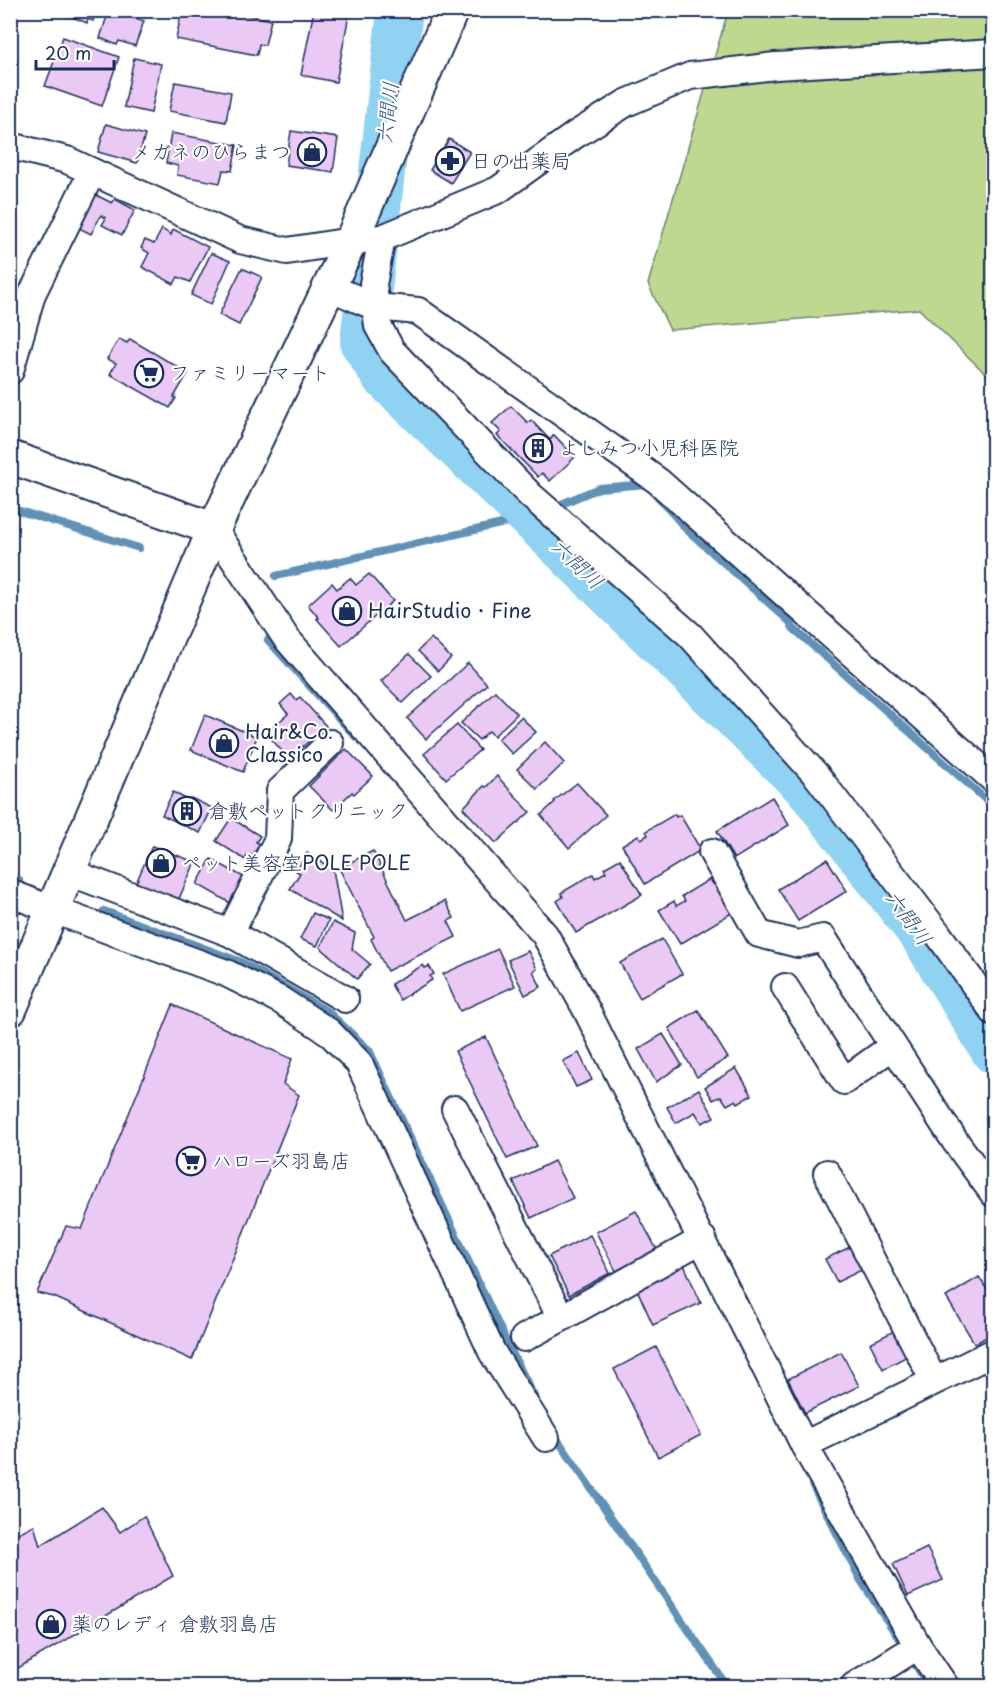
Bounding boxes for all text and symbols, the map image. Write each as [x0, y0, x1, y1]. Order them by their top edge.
scale bar [36, 33, 114, 71]
text: 20 m [45, 39, 91, 66]
water label: 六間川 [367, 80, 405, 146]
place label: メガネのひらまつ [131, 136, 291, 166]
shop icon: メガネのひらまつ [296, 136, 328, 168]
pharmacy icon: 日の出薬局 [434, 145, 466, 177]
place label: 日の出薬局 [471, 145, 571, 175]
supermarket icon: ファミリーマート [133, 357, 165, 389]
place label: ファミリーマート [170, 357, 330, 387]
building icon: よしみつ小児科医院 [522, 432, 554, 464]
place label: よしみつ小児科医院 [559, 432, 739, 462]
water label: 六間川 [545, 529, 612, 596]
shop icon: HairStudio・Fine [331, 595, 363, 627]
place label: HairStudio・Fine [368, 595, 532, 625]
place label: Hair&Co. Classico [245, 716, 333, 769]
shop icon: Hair&Co. Classico [208, 727, 240, 759]
building icon: 倉敷ペットクリニック [171, 795, 203, 827]
place label: 倉敷ペットクリニック [208, 795, 408, 825]
shop icon: ペット美容室POLE POLE [145, 847, 177, 879]
place label: ペット美容室POLE POLE [182, 847, 411, 877]
water label: 六間川 [878, 882, 941, 952]
supermarket icon: ハローズ羽島店 [175, 1145, 207, 1177]
place label: ハローズ羽島店 [212, 1145, 350, 1175]
shop icon: 薬のレディ 倉敷羽島店 [35, 1608, 67, 1640]
place label: 薬のレディ 倉敷羽島店 [72, 1608, 279, 1638]

